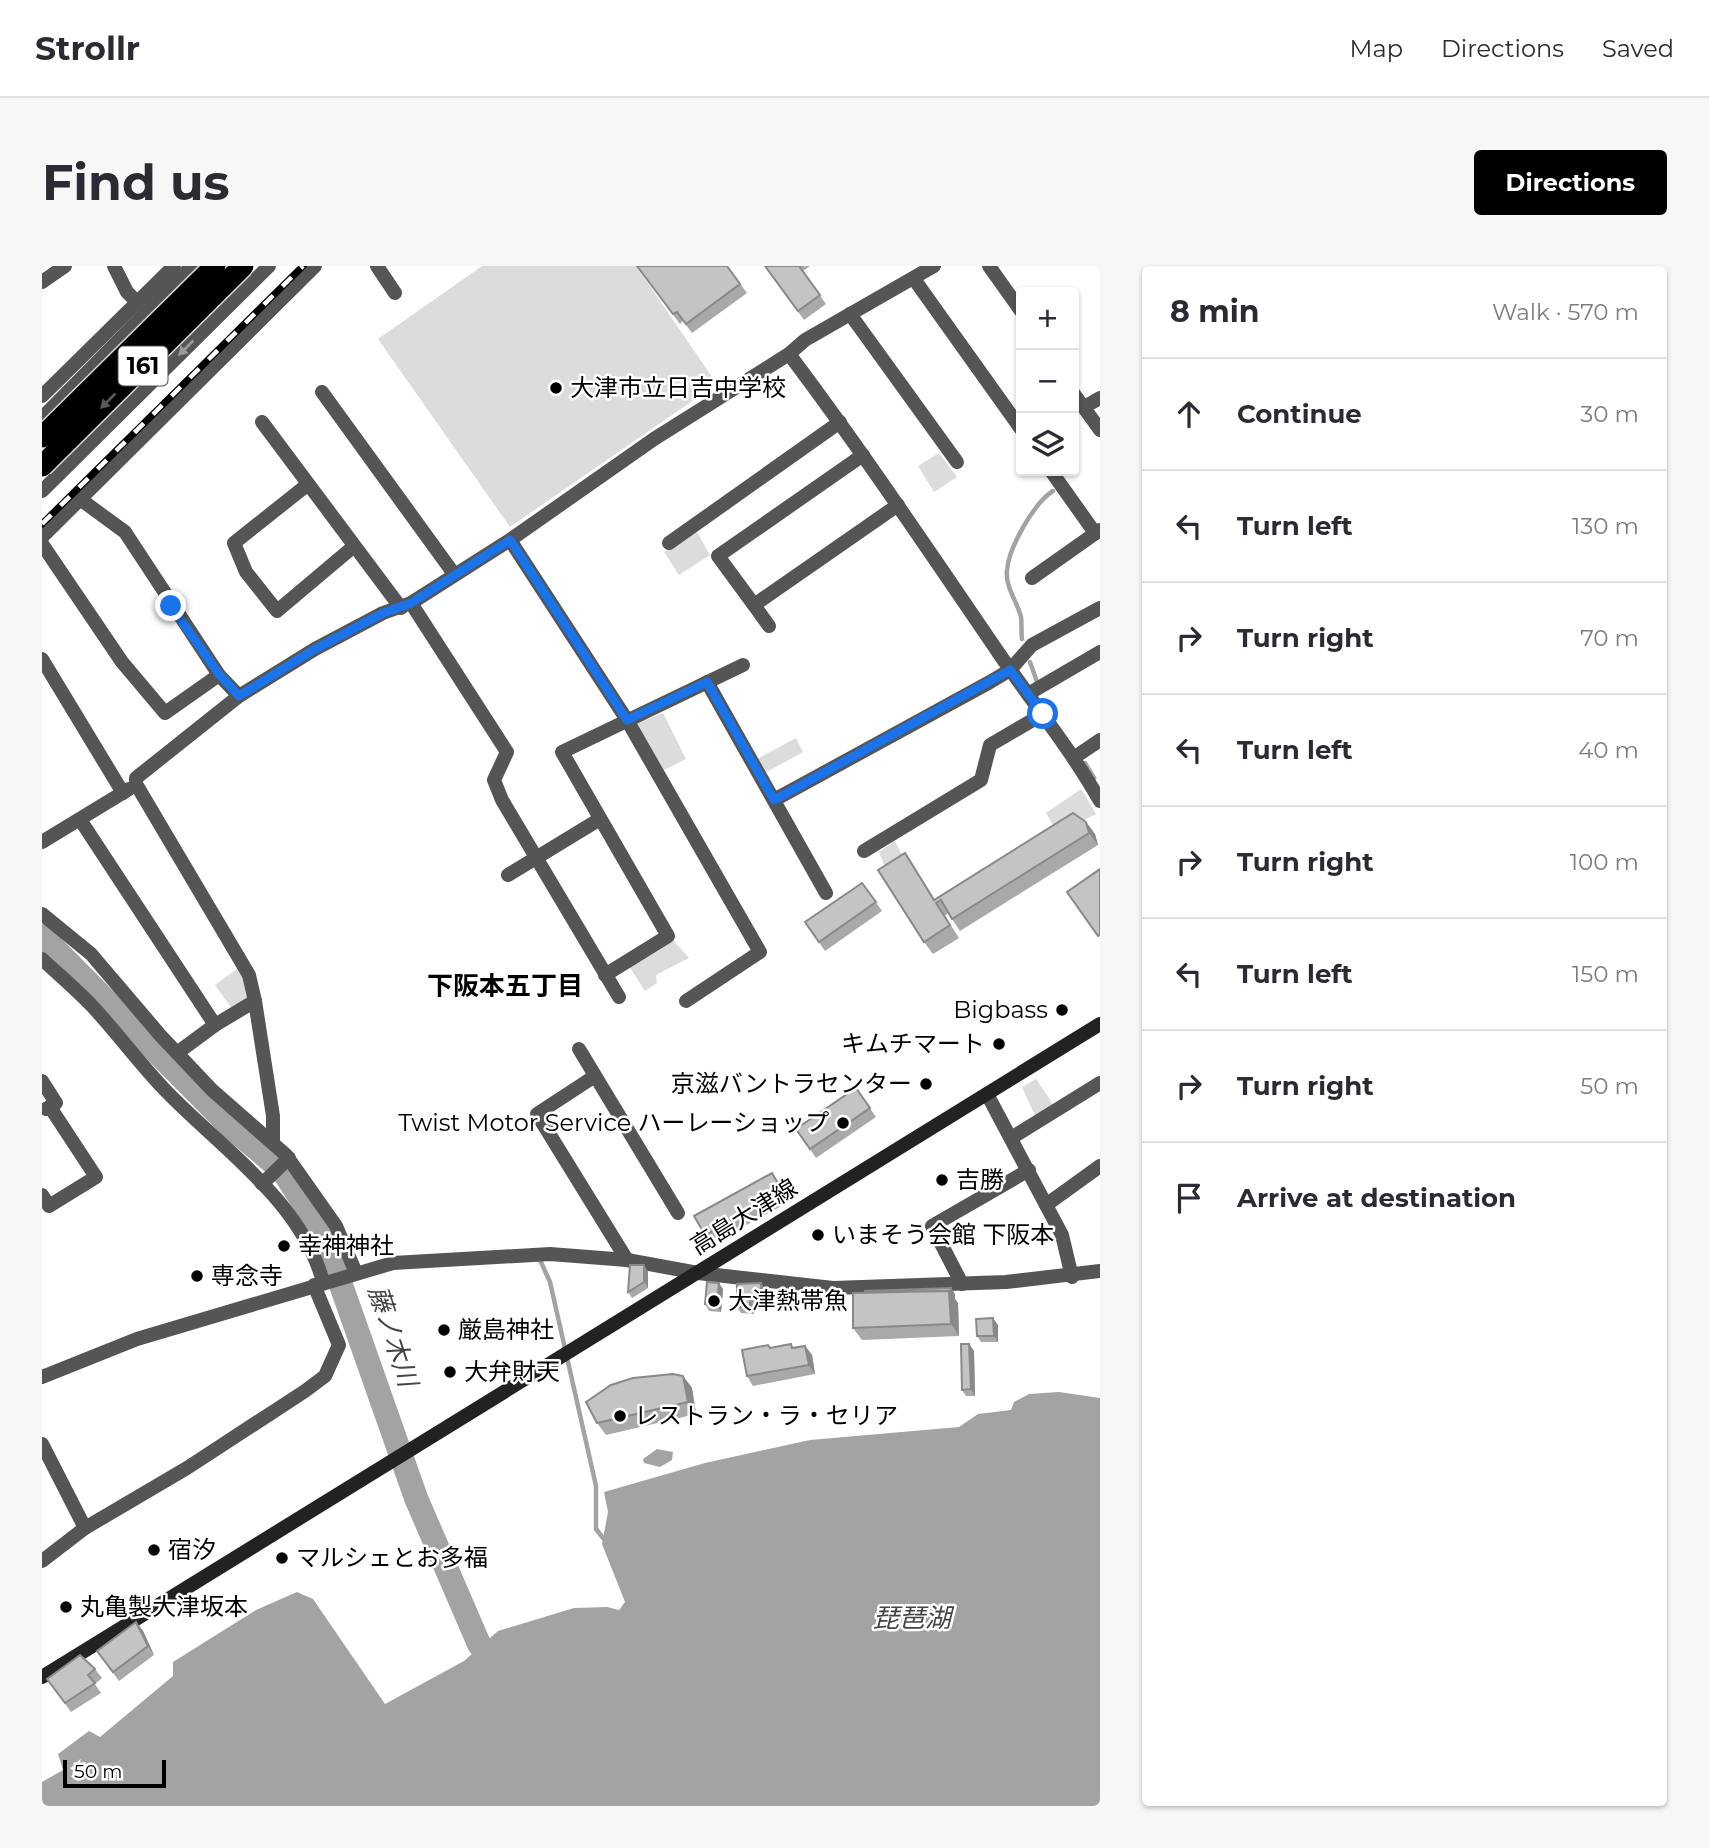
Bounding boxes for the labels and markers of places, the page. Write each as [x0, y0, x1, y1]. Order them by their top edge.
place label: 大津市立日吉中学校 [570, 373, 786, 402]
marker: 大津市立日吉中学校 [548, 380, 564, 396]
place label: Bigbass [953, 995, 1048, 1024]
marker: Bigbass [1054, 1002, 1070, 1018]
place label: キムチマート [841, 1029, 985, 1058]
marker: キムチマート [991, 1036, 1007, 1052]
place label: 京滋バントラセンター [671, 1069, 912, 1098]
marker: 京滋バントラセンター [918, 1076, 934, 1092]
place label: Twist Motor Service ハーレーショップ [398, 1108, 829, 1137]
marker: Twist Motor Service ハーレーショップ [835, 1115, 851, 1131]
place label: 吉勝 [956, 1165, 1004, 1194]
marker: 吉勝 [934, 1172, 950, 1188]
place label: いまそう会館 下阪本 [832, 1220, 1054, 1249]
marker: いまそう会館 下阪本 [810, 1227, 826, 1243]
place label: 幸神神社 [298, 1231, 394, 1260]
marker: 幸神神社 [276, 1238, 292, 1254]
place label: 専念寺 [211, 1261, 283, 1290]
marker: 専念寺 [189, 1268, 205, 1284]
place label: 大津熱帯魚 [728, 1286, 848, 1315]
marker: 大津熱帯魚 [706, 1293, 722, 1309]
place label: 厳島神社 [458, 1315, 554, 1344]
marker: 厳島神社 [436, 1322, 452, 1338]
place label: 大弁財天 [464, 1357, 560, 1386]
marker: 大弁財天 [442, 1364, 458, 1380]
place label: レストラン・ラ・セリア [634, 1401, 898, 1430]
marker: レストラン・ラ・セリア [612, 1408, 628, 1424]
place label: 宿汐 [168, 1535, 216, 1564]
marker: 宿汐 [146, 1542, 162, 1558]
place label: マルシェとお多福 [296, 1543, 488, 1572]
marker: マルシェとお多福 [274, 1550, 290, 1566]
place label: 丸亀製大津坂本 [80, 1592, 248, 1621]
marker: 丸亀製大津坂本 [58, 1599, 74, 1615]

